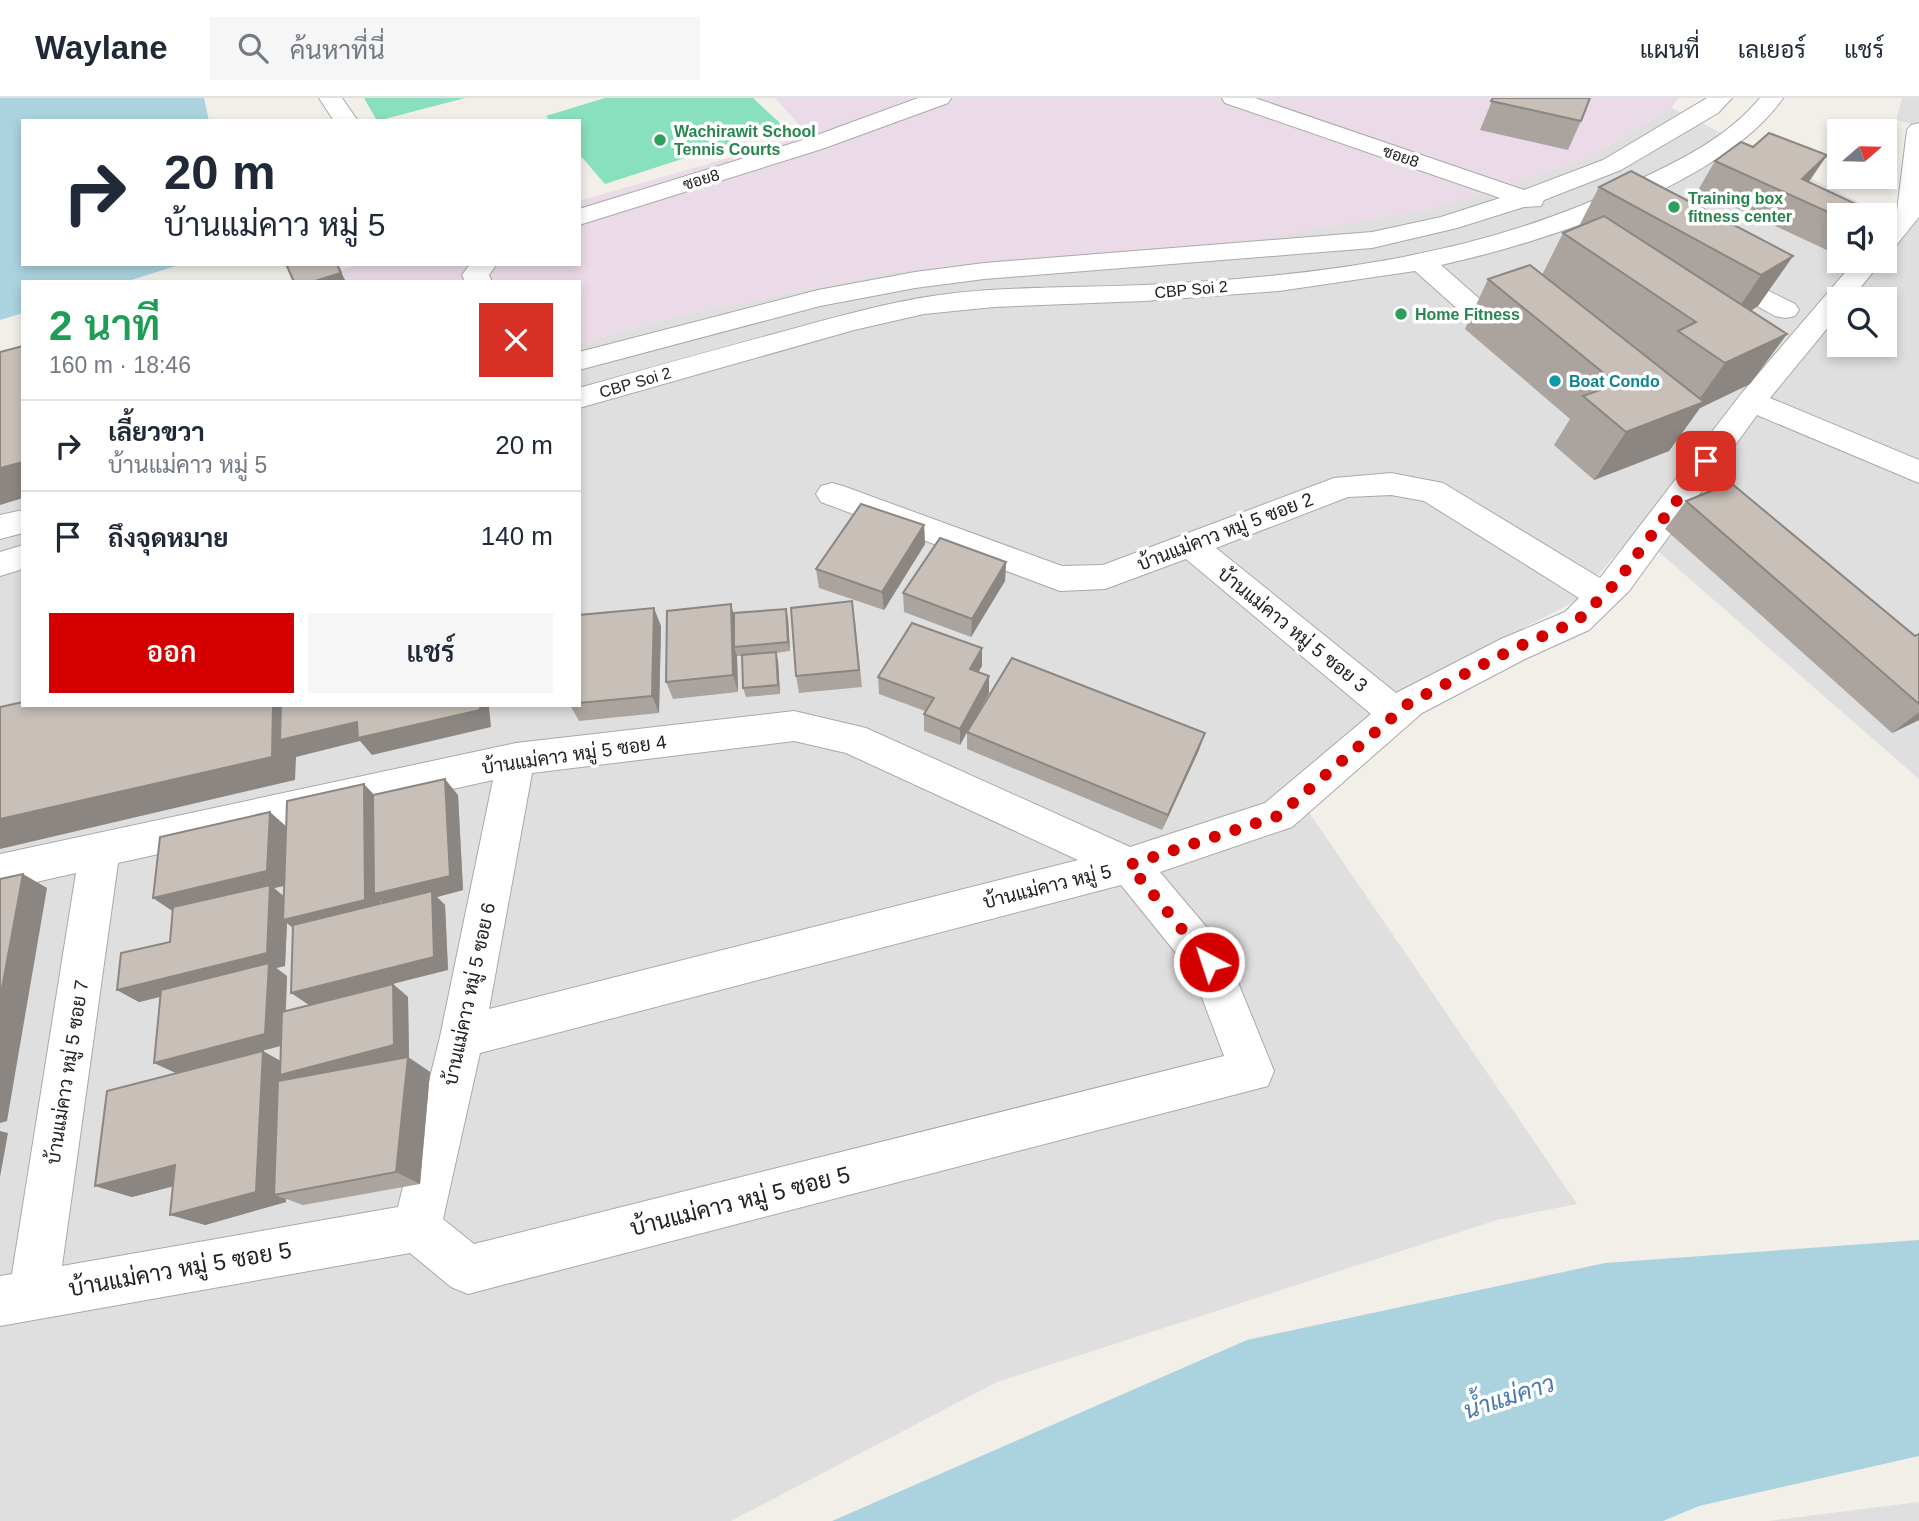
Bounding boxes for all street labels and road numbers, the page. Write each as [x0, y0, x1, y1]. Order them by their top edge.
street label: ซอย8 [1380, 142, 1421, 171]
street label: ซอย8 [681, 166, 722, 193]
street label: CBP Soi 2 [1154, 278, 1229, 301]
street label: CBP Soi 2 [597, 364, 673, 401]
street label: บ้านแม่คาว หมู่ 5 ซอย 2 [1134, 487, 1317, 577]
street label: บ้านแม่คาว หมู่ 5 ซอย 3 [1212, 562, 1372, 699]
street label: บ้านแม่คาว หมู่ 5 ซอย 4 [480, 730, 669, 781]
street label: บ้านแม่คาว หมู่ 5 [981, 859, 1114, 915]
street label: บ้านแม่คาว หมู่ 5 ซอย 6 [439, 901, 502, 1088]
street label: บ้านแม่คาว หมู่ 5 ซอย 7 [42, 978, 95, 1166]
street label: บ้านแม่คาว หมู่ 5 ซอย 5 [627, 1159, 854, 1245]
street label: บ้านแม่คาว หมู่ 5 ซอย 5 [66, 1235, 294, 1305]

